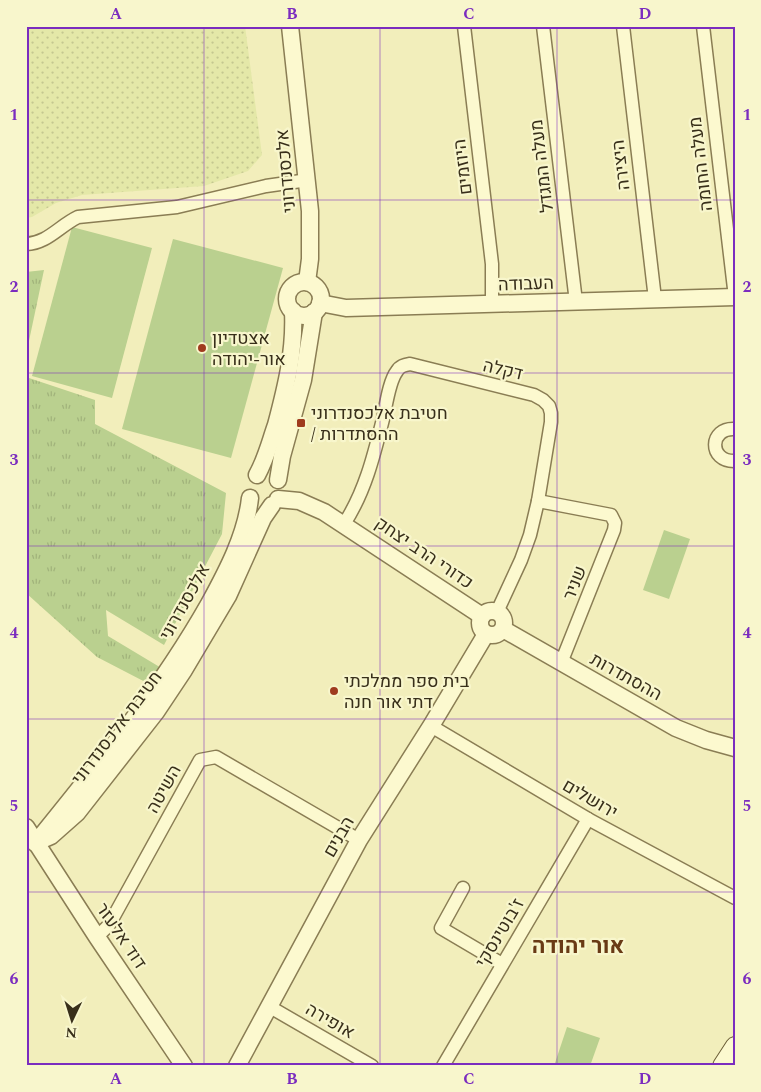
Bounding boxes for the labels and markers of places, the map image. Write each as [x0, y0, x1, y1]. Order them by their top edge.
place label: אצטדיון אור-יהודה [212, 325, 286, 373]
marker: אצטדיון אור-יהודה [196, 342, 208, 354]
place label: חטיבת אלכסנדרוני / ההסתדרות [311, 400, 448, 448]
marker: חטיבת אלכסנדרוני / ההסתדרות [295, 417, 307, 429]
place label: בית ספר ממלכתי דתי אור חנה [344, 668, 470, 716]
marker: בית ספר ממלכתי דתי אור חנה [328, 685, 340, 697]

